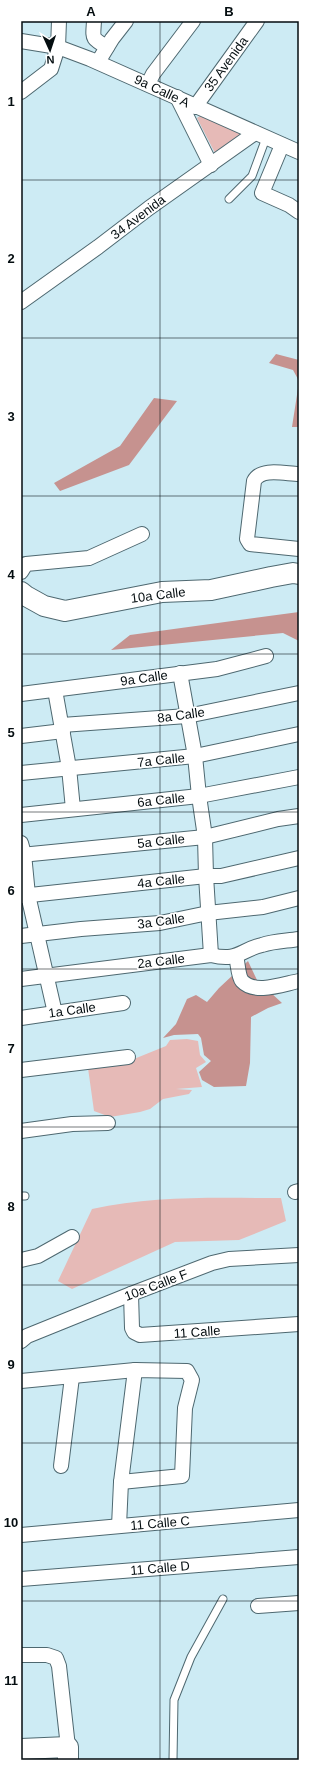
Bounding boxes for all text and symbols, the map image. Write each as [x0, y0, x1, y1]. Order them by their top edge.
text: A [86, 4, 96, 19]
text: B [224, 4, 234, 19]
north arrow [30, 30, 70, 70]
street label: 35 Avenida [201, 33, 251, 94]
text: N [46, 54, 55, 66]
street label: 9a Calle A [132, 72, 192, 110]
text: 1 [7, 94, 15, 109]
street label: 34 Avenida [108, 191, 169, 242]
text: 2 [7, 251, 15, 266]
text: 3 [7, 409, 15, 424]
text: 4 [7, 567, 15, 582]
street label: 10a Calle [130, 584, 186, 606]
street label: 9a Calle [119, 667, 169, 689]
street label: 8a Calle [156, 704, 206, 726]
text: 5 [7, 725, 15, 740]
street label: 7a Calle [136, 750, 186, 770]
street label: 6a Calle [136, 790, 186, 810]
street label: 5a Calle [136, 831, 186, 851]
street label: 4a Calle [136, 871, 186, 891]
text: 6 [7, 883, 15, 898]
street label: 3a Calle [136, 910, 186, 932]
street label: 2a Calle [136, 951, 186, 971]
street label: 1a Calle [47, 999, 97, 1021]
text: 7 [7, 1041, 15, 1056]
text: 8 [7, 1199, 15, 1214]
street label: 10a Calle F [122, 1266, 190, 1304]
street label: 11 Calle [173, 1323, 221, 1341]
text: 9 [7, 1357, 15, 1372]
street label: 11 Calle C [130, 1513, 190, 1533]
text: 10 [4, 1515, 18, 1530]
street label: 11 Calle D [130, 1558, 190, 1578]
text: 11 [4, 1673, 18, 1688]

